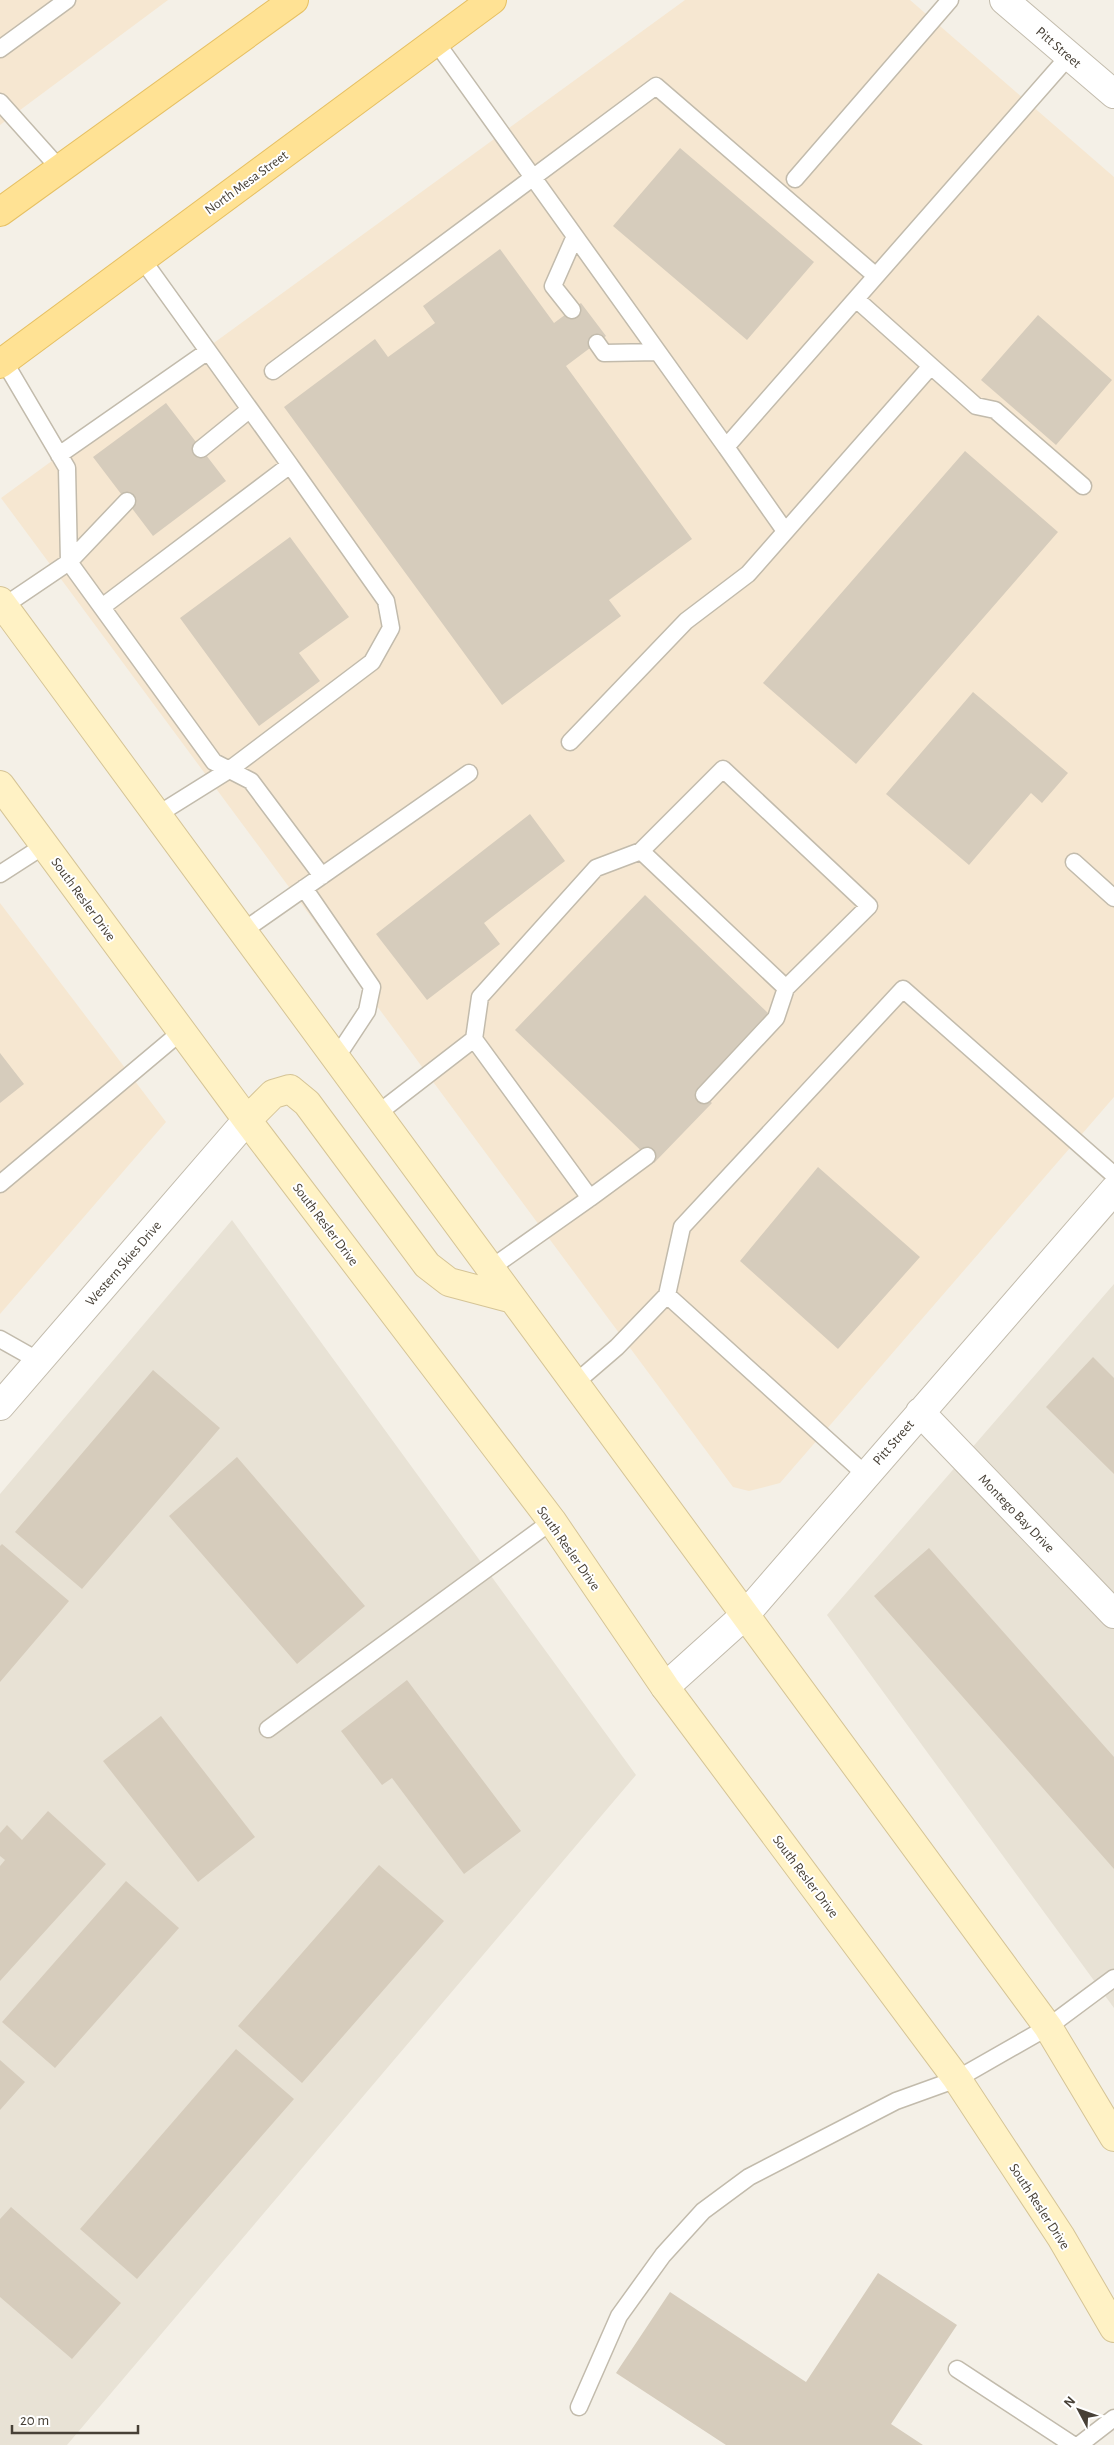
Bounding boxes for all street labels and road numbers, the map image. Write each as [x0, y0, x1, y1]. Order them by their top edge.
street label: Pitt Street [1033, 24, 1084, 71]
street label: North Mesa Street [203, 148, 291, 217]
street label: South Resler Drive [48, 855, 118, 944]
street label: South Resler Drive [290, 1181, 361, 1268]
street label: Western Skies Drive [83, 1218, 164, 1309]
street label: Pitt Street [870, 1417, 917, 1468]
street label: Montego Bay Drive [976, 1472, 1057, 1555]
street label: South Resler Drive [534, 1504, 602, 1593]
street label: South Resler Drive [770, 1833, 841, 1920]
street label: South Resler Drive [1006, 2161, 1072, 2252]

